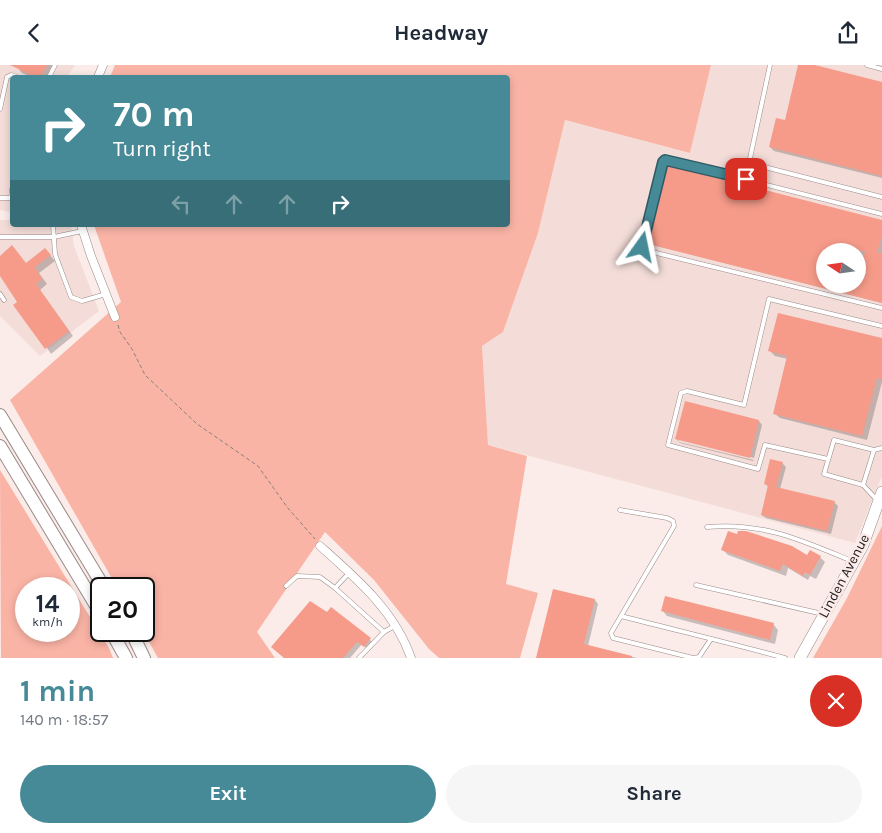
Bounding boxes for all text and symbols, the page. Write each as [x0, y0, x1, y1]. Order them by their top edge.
icon: back [20, 19, 48, 47]
icon: share [834, 19, 862, 47]
text: Headway [394, 20, 488, 46]
text: 70 m [113, 94, 195, 135]
icon: right [30, 95, 95, 160]
text: Turn right [113, 136, 211, 162]
pin [725, 158, 767, 200]
icon: arrive [732, 165, 760, 193]
icon: left [167, 190, 195, 218]
icon: ahead [220, 190, 248, 218]
icon: ahead [273, 190, 301, 218]
icon: right [326, 190, 354, 218]
position arrow [615, 220, 667, 272]
north arrow [816, 243, 866, 293]
map controls [816, 243, 866, 293]
street label: Linden Avenue [815, 531, 873, 621]
speed limit sign: 20 [90, 577, 155, 642]
text: 14 [36, 589, 59, 618]
text: km/h [32, 615, 63, 629]
text: 1 min [20, 673, 95, 709]
button: close [810, 675, 862, 727]
text: 140 m · 18:57 [20, 710, 108, 729]
button: Exit [20, 765, 436, 823]
button: Share [446, 765, 862, 823]

